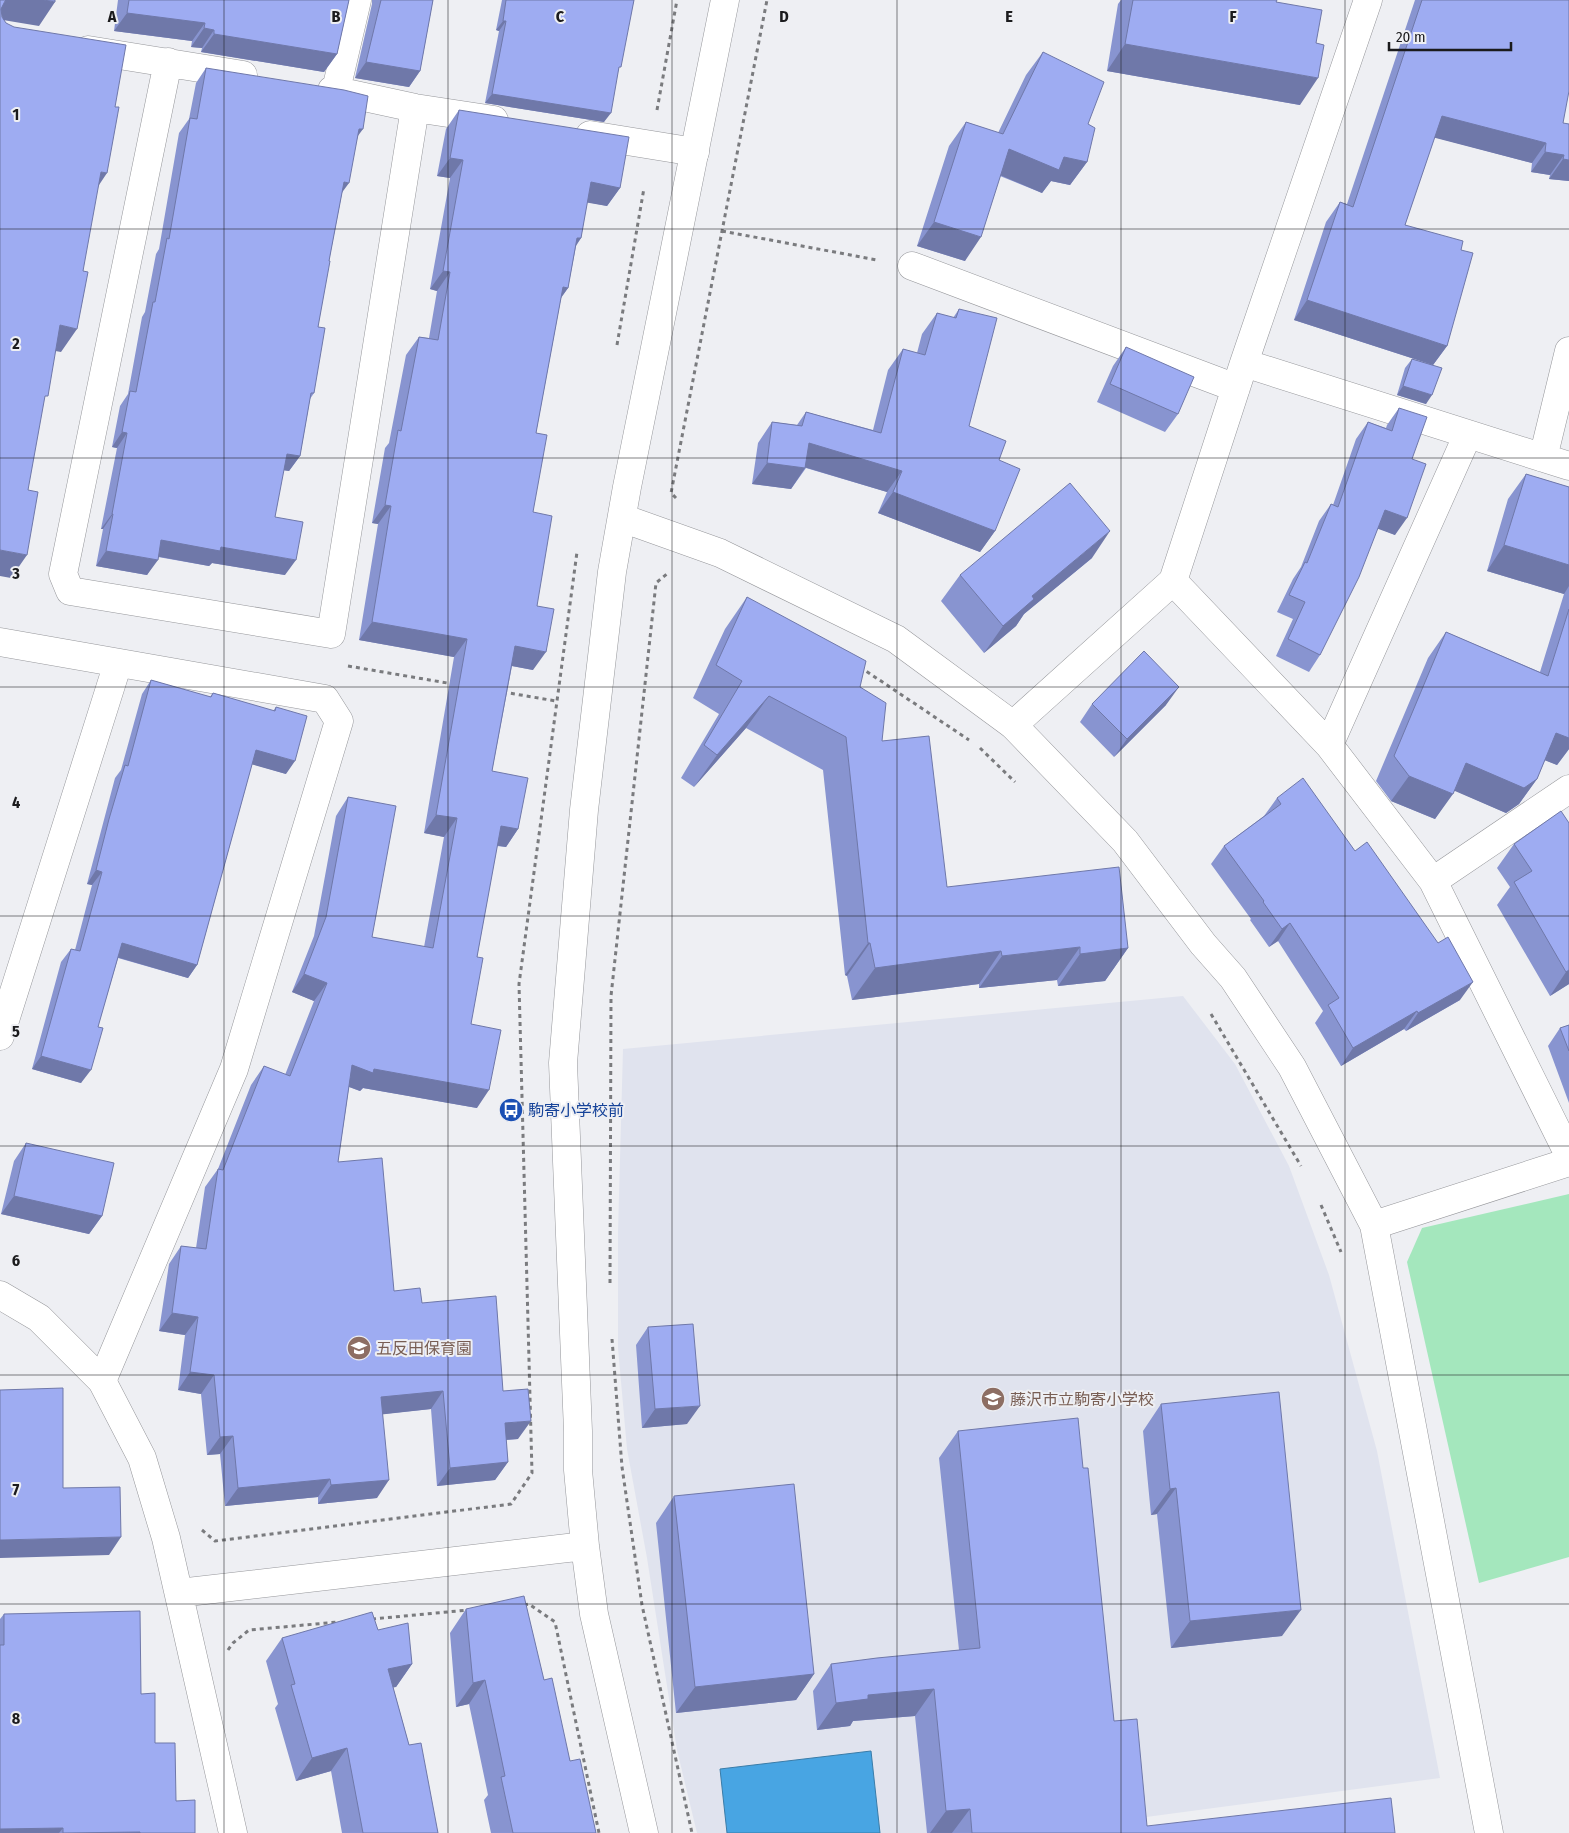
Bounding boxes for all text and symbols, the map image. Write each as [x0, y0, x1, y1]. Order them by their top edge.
text: A [107, 7, 117, 26]
text: B [332, 7, 341, 26]
text: C [556, 7, 565, 26]
text: D [779, 7, 789, 26]
text: E [1005, 7, 1013, 26]
text: F [1229, 7, 1237, 26]
scale bar [1389, 20, 1512, 52]
text: 20 m [1396, 28, 1426, 46]
text: 1 [13, 105, 19, 124]
text: 2 [11, 334, 20, 353]
text: 3 [11, 564, 20, 583]
text: 4 [12, 793, 20, 812]
text: 5 [12, 1022, 20, 1041]
bus stop icon: 駒寄小学校前 [498, 1097, 524, 1123]
place label: 駒寄小学校前 [528, 1101, 624, 1120]
text: 6 [12, 1251, 20, 1270]
school or university icon: 五反田保育園 [346, 1335, 372, 1361]
place label: 五反田保育園 [376, 1339, 472, 1358]
school or university icon: 藤沢市立駒寄小学校 [980, 1386, 1006, 1412]
place label: 藤沢市立駒寄小学校 [1010, 1390, 1154, 1409]
text: 7 [13, 1480, 20, 1499]
text: 8 [12, 1709, 21, 1728]

